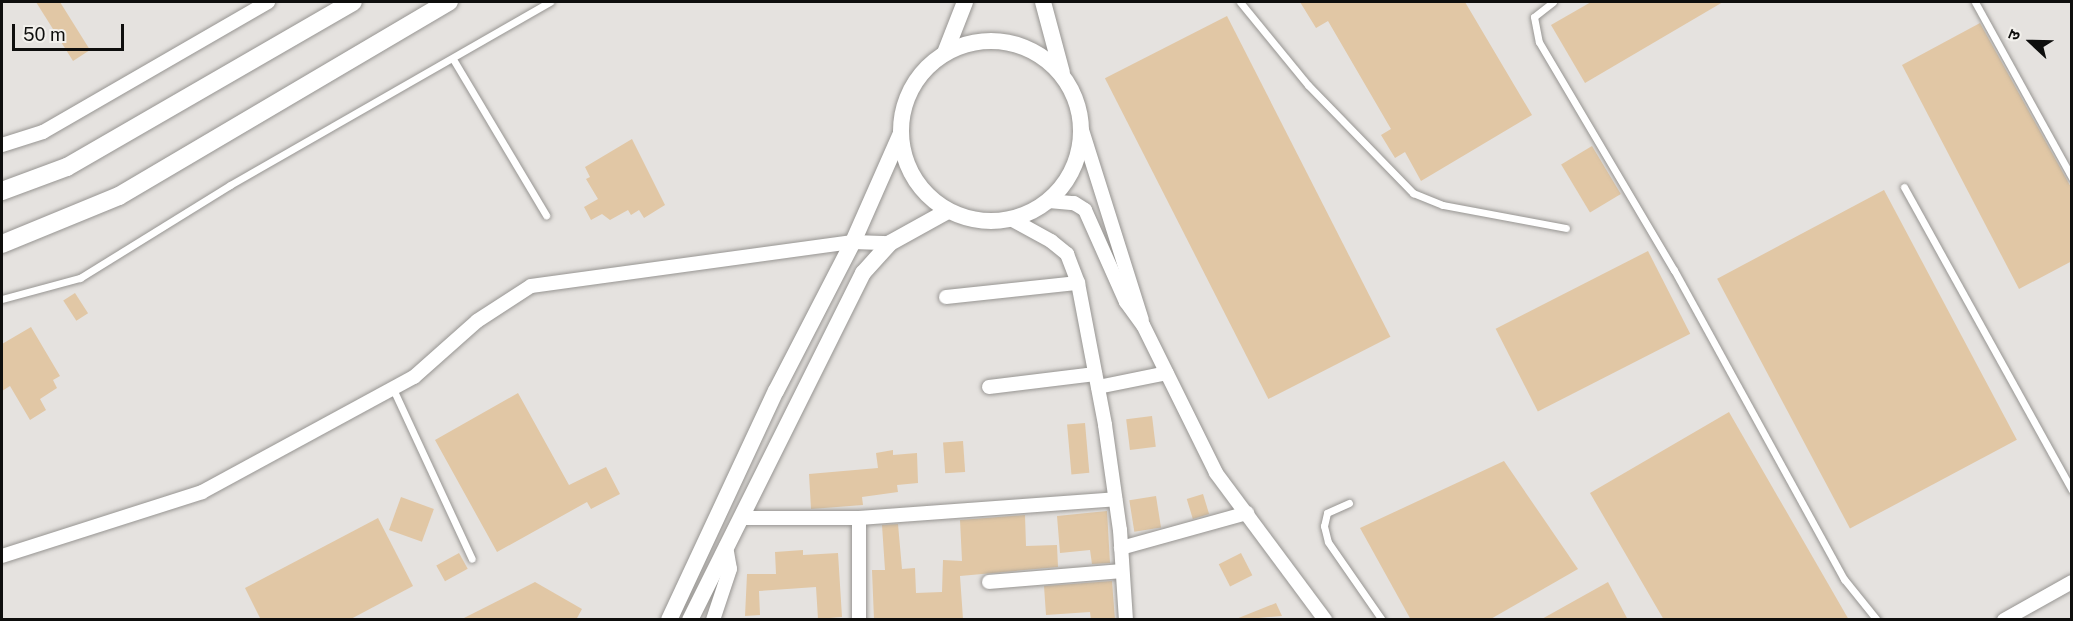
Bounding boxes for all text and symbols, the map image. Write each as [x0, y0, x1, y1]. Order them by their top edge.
scale bar [15, 12, 128, 50]
north arrow [2001, 12, 2061, 72]
text: 50 m [23, 24, 66, 45]
text: उ [2003, 27, 2024, 43]

